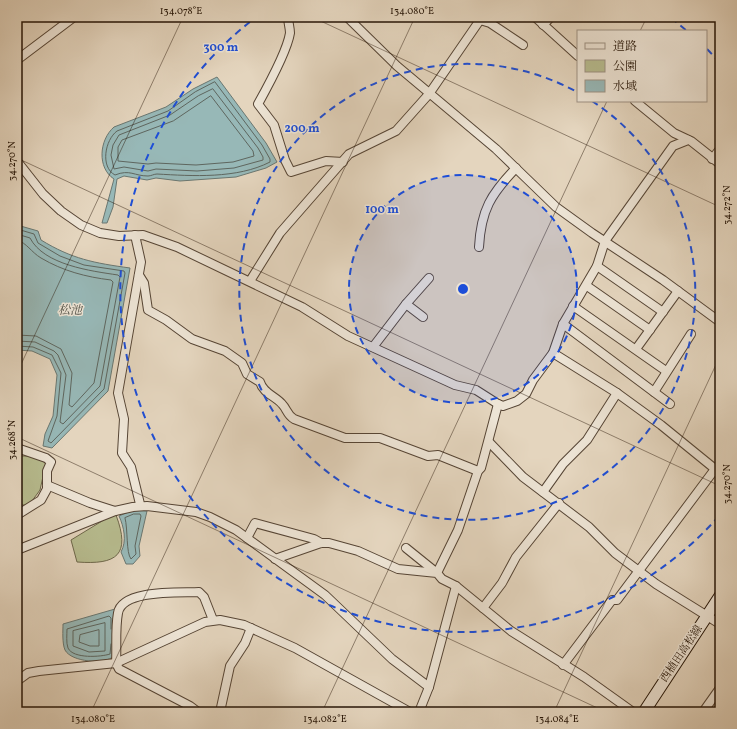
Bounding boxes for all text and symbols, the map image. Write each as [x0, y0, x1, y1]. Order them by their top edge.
text: 134.078°E [160, 4, 202, 18]
text: 134.080°E [390, 4, 434, 18]
legend [577, 30, 707, 102]
text: 道路 [613, 39, 637, 55]
text: 300 m [204, 40, 239, 56]
text: 公園 [613, 59, 637, 75]
text: 水域 [613, 79, 637, 95]
text: 200 m [284, 121, 320, 137]
text: 34.270°N [5, 140, 19, 181]
text: 34.272°N [720, 185, 734, 225]
text: 100 m [365, 202, 399, 218]
centre of rings [456, 282, 470, 296]
water label: 松池 [58, 303, 84, 319]
text: 34.268°N [5, 419, 19, 460]
text: 34.270°N [720, 463, 734, 504]
street label: 西植田高松線 [657, 622, 707, 686]
text: 134.080°E [71, 712, 115, 726]
text: 134.082°E [303, 712, 347, 726]
text: 134.084°E [535, 712, 579, 726]

